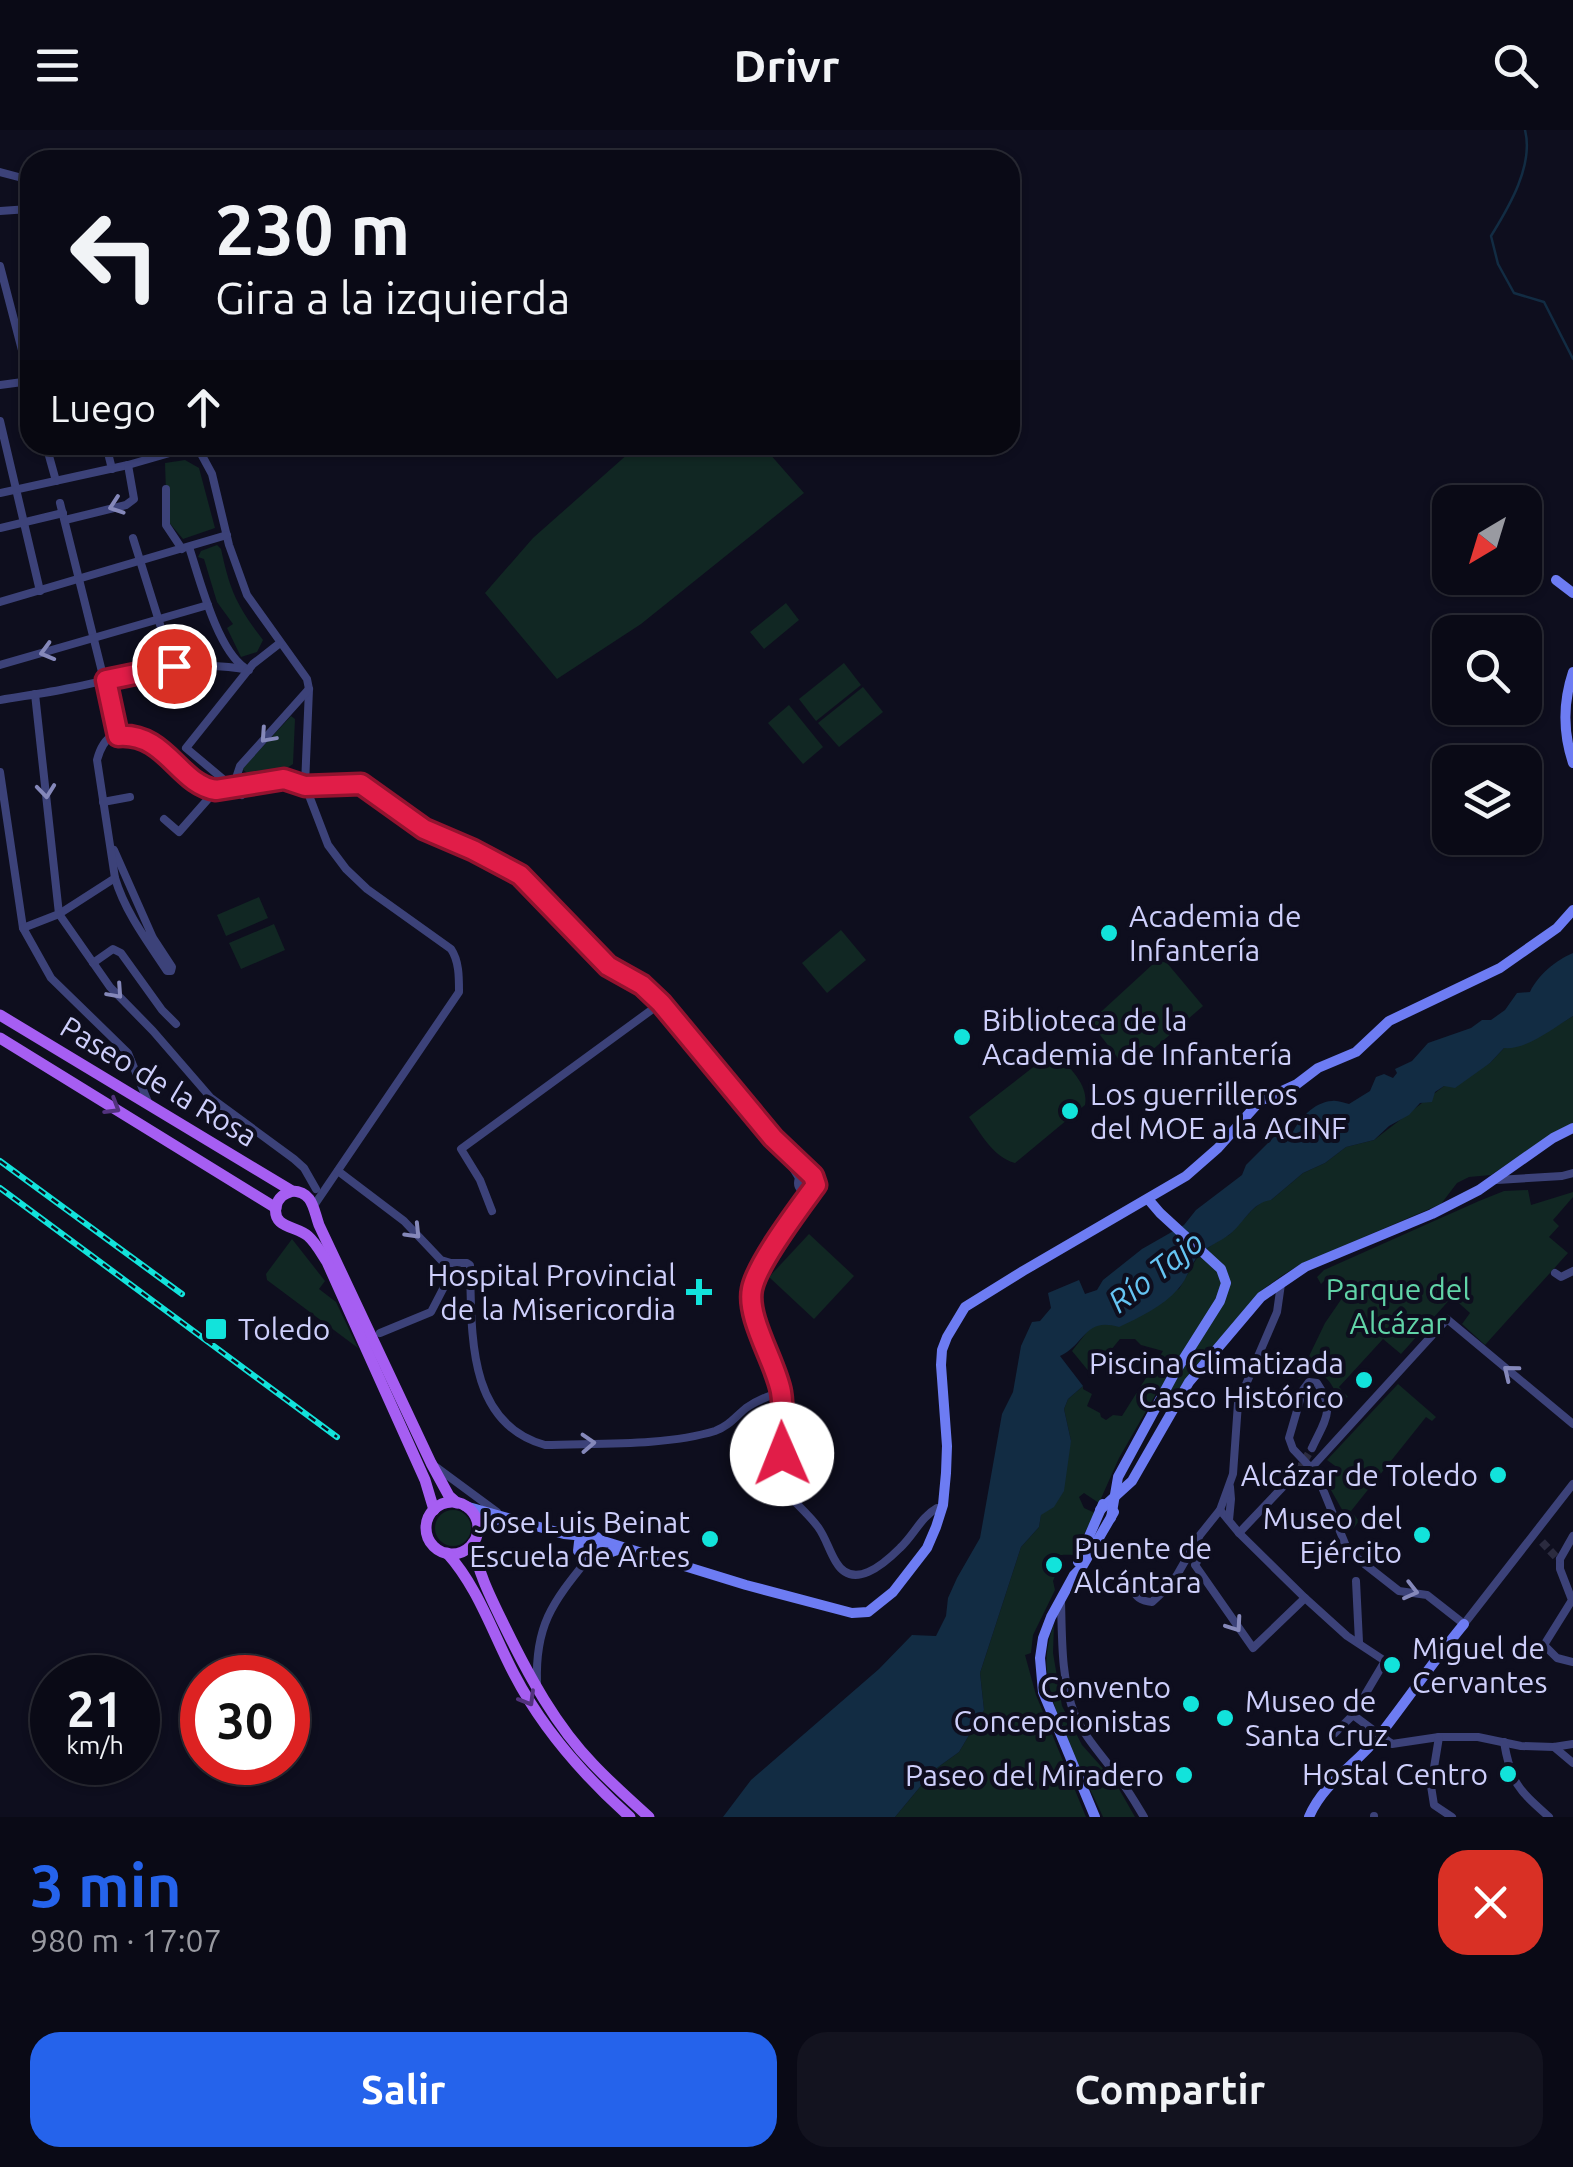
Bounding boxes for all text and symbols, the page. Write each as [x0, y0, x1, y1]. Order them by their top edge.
icon: menu [30, 38, 85, 93]
icon: search [1488, 38, 1543, 93]
text: Drivr [734, 40, 839, 91]
icon: left [50, 190, 180, 320]
text: 230 m [215, 190, 410, 268]
text: Gira a la izquierda [215, 272, 571, 323]
icon: ahead [176, 380, 231, 435]
text: Luego [50, 387, 156, 429]
north arrow [1432, 485, 1542, 595]
map controls [1432, 485, 1542, 855]
one-way arrow [108, 494, 126, 514]
button: search [1432, 615, 1542, 725]
pin [132, 624, 217, 709]
icon: arrive [147, 639, 202, 694]
one-way arrow [39, 640, 56, 661]
one-way arrow [261, 724, 279, 743]
button: layers [1432, 745, 1542, 855]
one-way arrow [35, 783, 56, 799]
place label: Academia de Infantería [1129, 899, 1301, 967]
marker: Academia de Infantería [1098, 922, 1120, 944]
one-way arrow [104, 980, 122, 999]
place label: Biblioteca de la Academia de Infantería [982, 1003, 1292, 1071]
street label: Paseo de la Rosa [55, 1009, 263, 1153]
marker: Biblioteca de la Academia de Infantería [951, 1026, 973, 1048]
place label: Los guerrilleros del MOE a la ACINF [1090, 1077, 1347, 1145]
one-way arrow [102, 1095, 120, 1114]
marker: Los guerrilleros del MOE a la ACINF [1059, 1100, 1081, 1122]
one-way arrow [403, 1221, 421, 1239]
water label: Río Tajo [1101, 1223, 1209, 1319]
place label: Hospital Provincial de la Misericordia [427, 1258, 676, 1326]
park label: Parque del Alcázar [1326, 1272, 1470, 1340]
marker: Hospital Provincial de la Misericordia [686, 1279, 712, 1305]
place label: Toledo [238, 1312, 330, 1346]
marker: Toledo [203, 1316, 229, 1342]
place label: Piscina Climatizada Casco Histórico [1089, 1346, 1344, 1414]
one-way arrow [1503, 1366, 1521, 1383]
marker: Piscina Climatizada Casco Histórico [1353, 1369, 1375, 1391]
position arrow [730, 1402, 834, 1506]
one-way arrow [581, 1433, 597, 1454]
place label: Alcázar de Toledo [1241, 1458, 1478, 1492]
marker: Alcázar de Toledo [1487, 1464, 1509, 1486]
place label: Museo del Ejército [1263, 1501, 1402, 1569]
place label: Jose Luis Beinat Escuela de Artes [469, 1505, 690, 1573]
marker: Museo del Ejército [1411, 1524, 1433, 1546]
marker: Jose Luis Beinat Escuela de Artes [699, 1528, 721, 1550]
place label: Puente de Alcántara [1074, 1531, 1212, 1599]
marker: Puente de Alcántara [1043, 1554, 1065, 1576]
one-way arrow [1402, 1579, 1419, 1600]
one-way arrow [1223, 1614, 1241, 1632]
place label: Miguel de Cervantes [1412, 1631, 1547, 1699]
marker: Miguel de Cervantes [1381, 1654, 1403, 1676]
speed limit sign: 30 [180, 1655, 310, 1785]
place label: Convento Concepcionistas [954, 1670, 1171, 1738]
text: 21 [67, 1680, 123, 1736]
place label: Museo de Santa Cruz [1245, 1684, 1388, 1752]
one-way arrow [516, 1688, 535, 1706]
marker: Convento Concepcionistas [1180, 1693, 1202, 1715]
marker: Museo de Santa Cruz [1214, 1707, 1236, 1729]
text: km/h [66, 1731, 124, 1759]
place label: Hostal Centro [1302, 1757, 1488, 1791]
place label: Paseo del Miradero [905, 1758, 1164, 1792]
marker: Hostal Centro [1497, 1763, 1519, 1785]
marker: Paseo del Miradero [1173, 1764, 1195, 1786]
button: close [1438, 1850, 1543, 1955]
text: 3 min [30, 1851, 182, 1918]
text: 980 m · 17:07 [30, 1922, 222, 1958]
button: Salir [30, 2032, 777, 2147]
button: Compartir [797, 2032, 1543, 2147]

